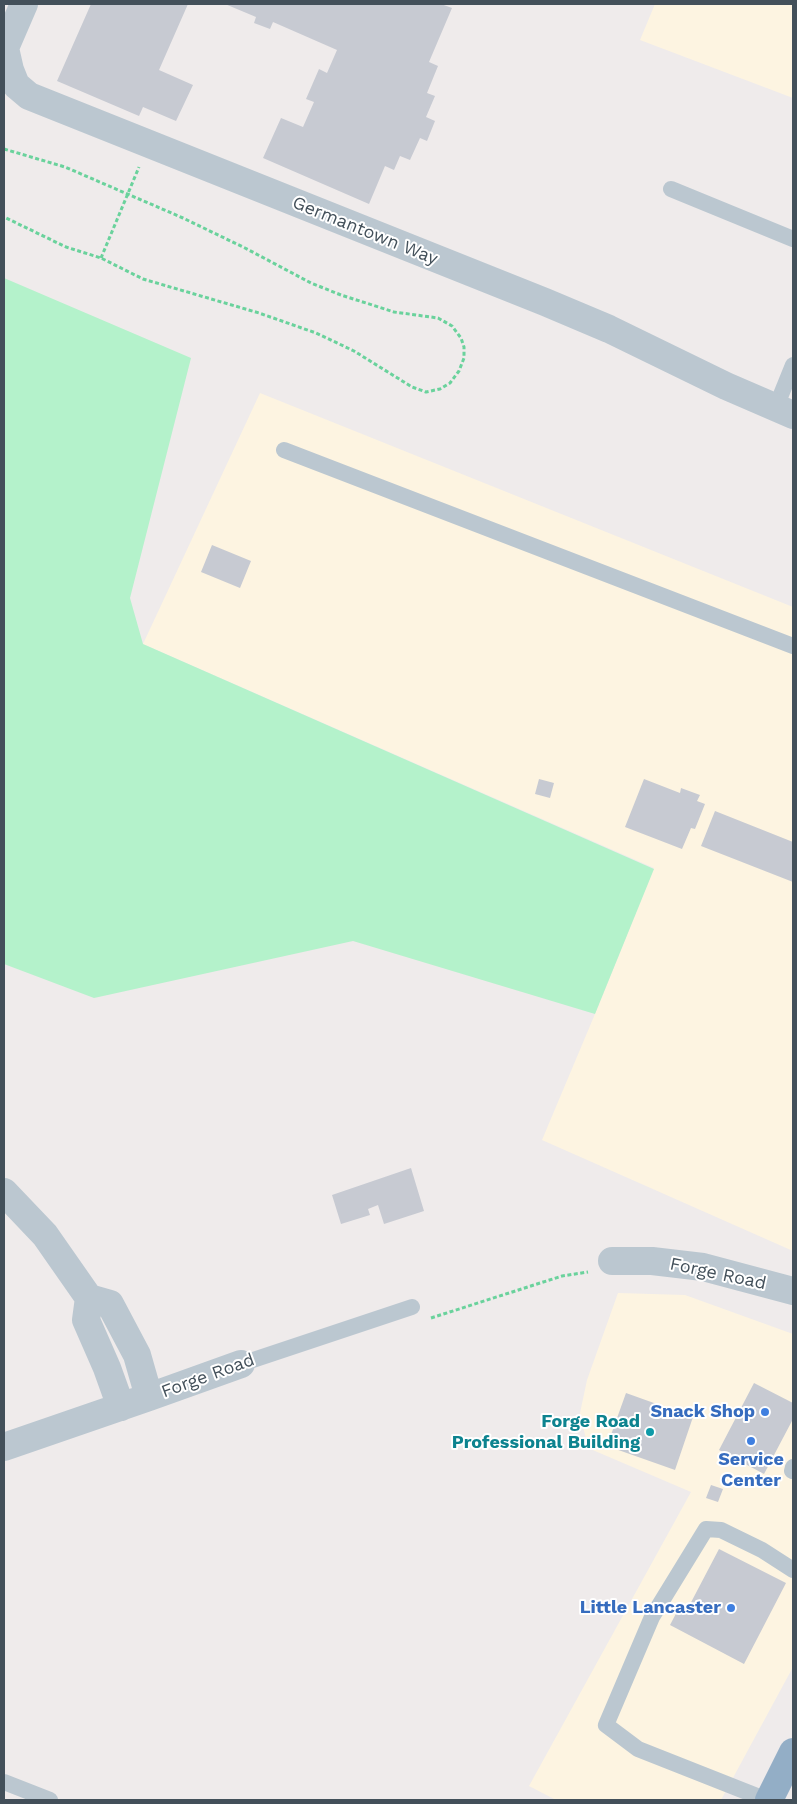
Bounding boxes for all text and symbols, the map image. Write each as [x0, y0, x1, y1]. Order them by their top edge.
street label: Germantown Way [289, 192, 441, 270]
street label: Forge Road [668, 1253, 768, 1295]
street label: Forge Road [158, 1349, 258, 1403]
place label: Snack Shop [651, 1401, 755, 1423]
marker: Snack Shop [759, 1406, 771, 1418]
place label: Forge Road Professional Building [452, 1411, 640, 1454]
marker: Forge Road Professional Building [644, 1426, 656, 1438]
marker: Service Center [745, 1435, 757, 1447]
place label: Service Center [718, 1449, 784, 1492]
place label: Little Lancaster [580, 1597, 721, 1619]
marker: Little Lancaster [725, 1602, 737, 1614]

